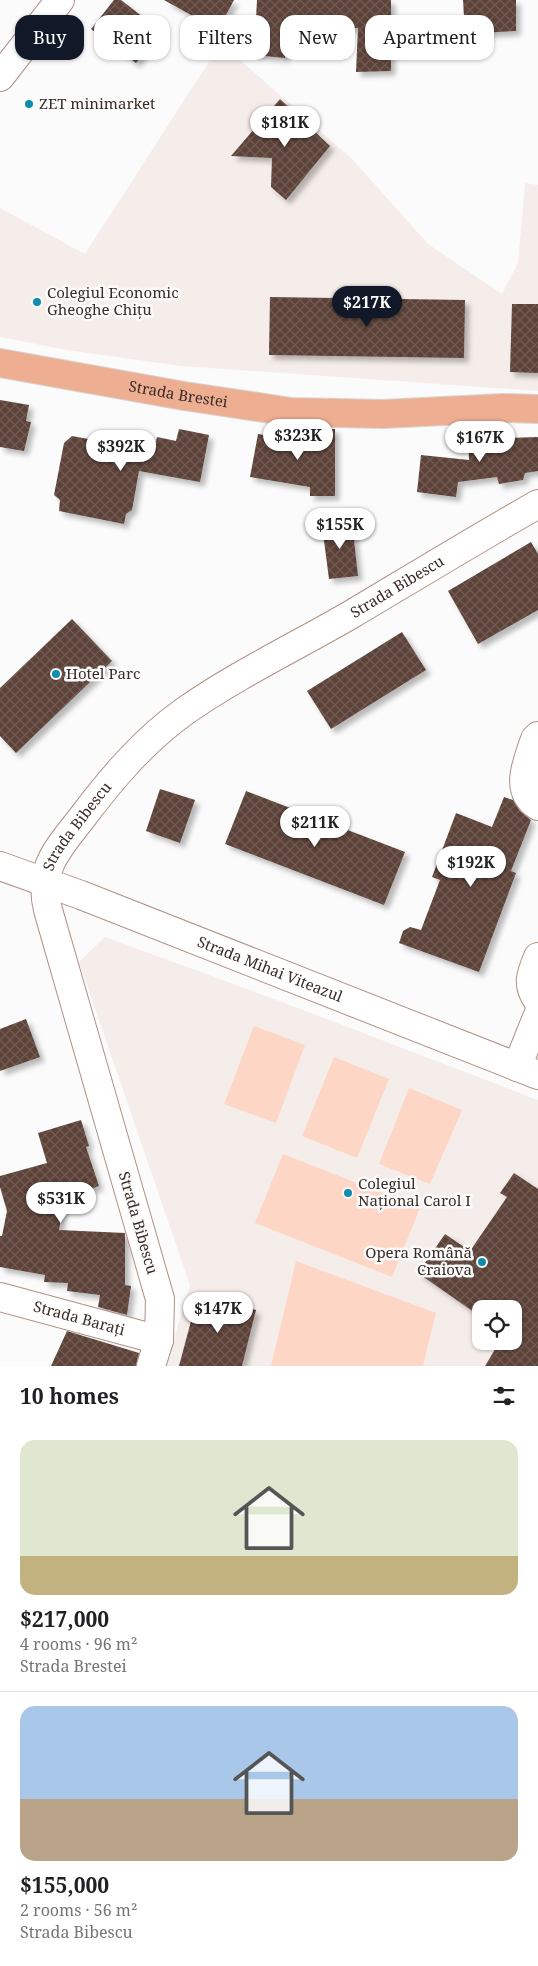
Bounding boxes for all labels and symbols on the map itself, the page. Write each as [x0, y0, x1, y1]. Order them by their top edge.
place label: ZET minimarket [39, 93, 155, 113]
marker: ZET minimarket [23, 98, 35, 110]
pin: $181K [250, 106, 320, 148]
place label: Colegiul Economic Gheoghe Chițu [47, 282, 179, 319]
pin: $217K [332, 286, 402, 328]
marker: Colegiul Economic Gheoghe Chițu [31, 296, 43, 308]
street label: Strada Brestei [127, 375, 229, 411]
pin: $323K [263, 418, 333, 461]
pin: $167K [445, 420, 515, 463]
pin: $392K [86, 430, 156, 472]
pin: $155K [305, 508, 375, 550]
street label: Strada Bibescu [346, 550, 448, 622]
place label: Hotel Parc [66, 663, 140, 683]
marker: Hotel Parc [50, 668, 62, 680]
street label: Strada Bibescu [37, 777, 116, 873]
pin: $211K [280, 806, 350, 848]
pin: $192K [436, 846, 506, 888]
street label: Strada Mihai Viteazul [195, 931, 346, 1006]
street label: Strada Bibescu [115, 1169, 163, 1277]
place label: Colegiul Național Carol I [358, 1173, 471, 1210]
pin: $531K [26, 1182, 96, 1224]
marker: Colegiul Național Carol I [342, 1187, 354, 1199]
place label: Opera Română Craiova [365, 1242, 472, 1279]
marker: Opera Română Craiova [476, 1256, 488, 1268]
pin: $147K [183, 1292, 253, 1334]
street label: Strada Barați [32, 1296, 127, 1339]

